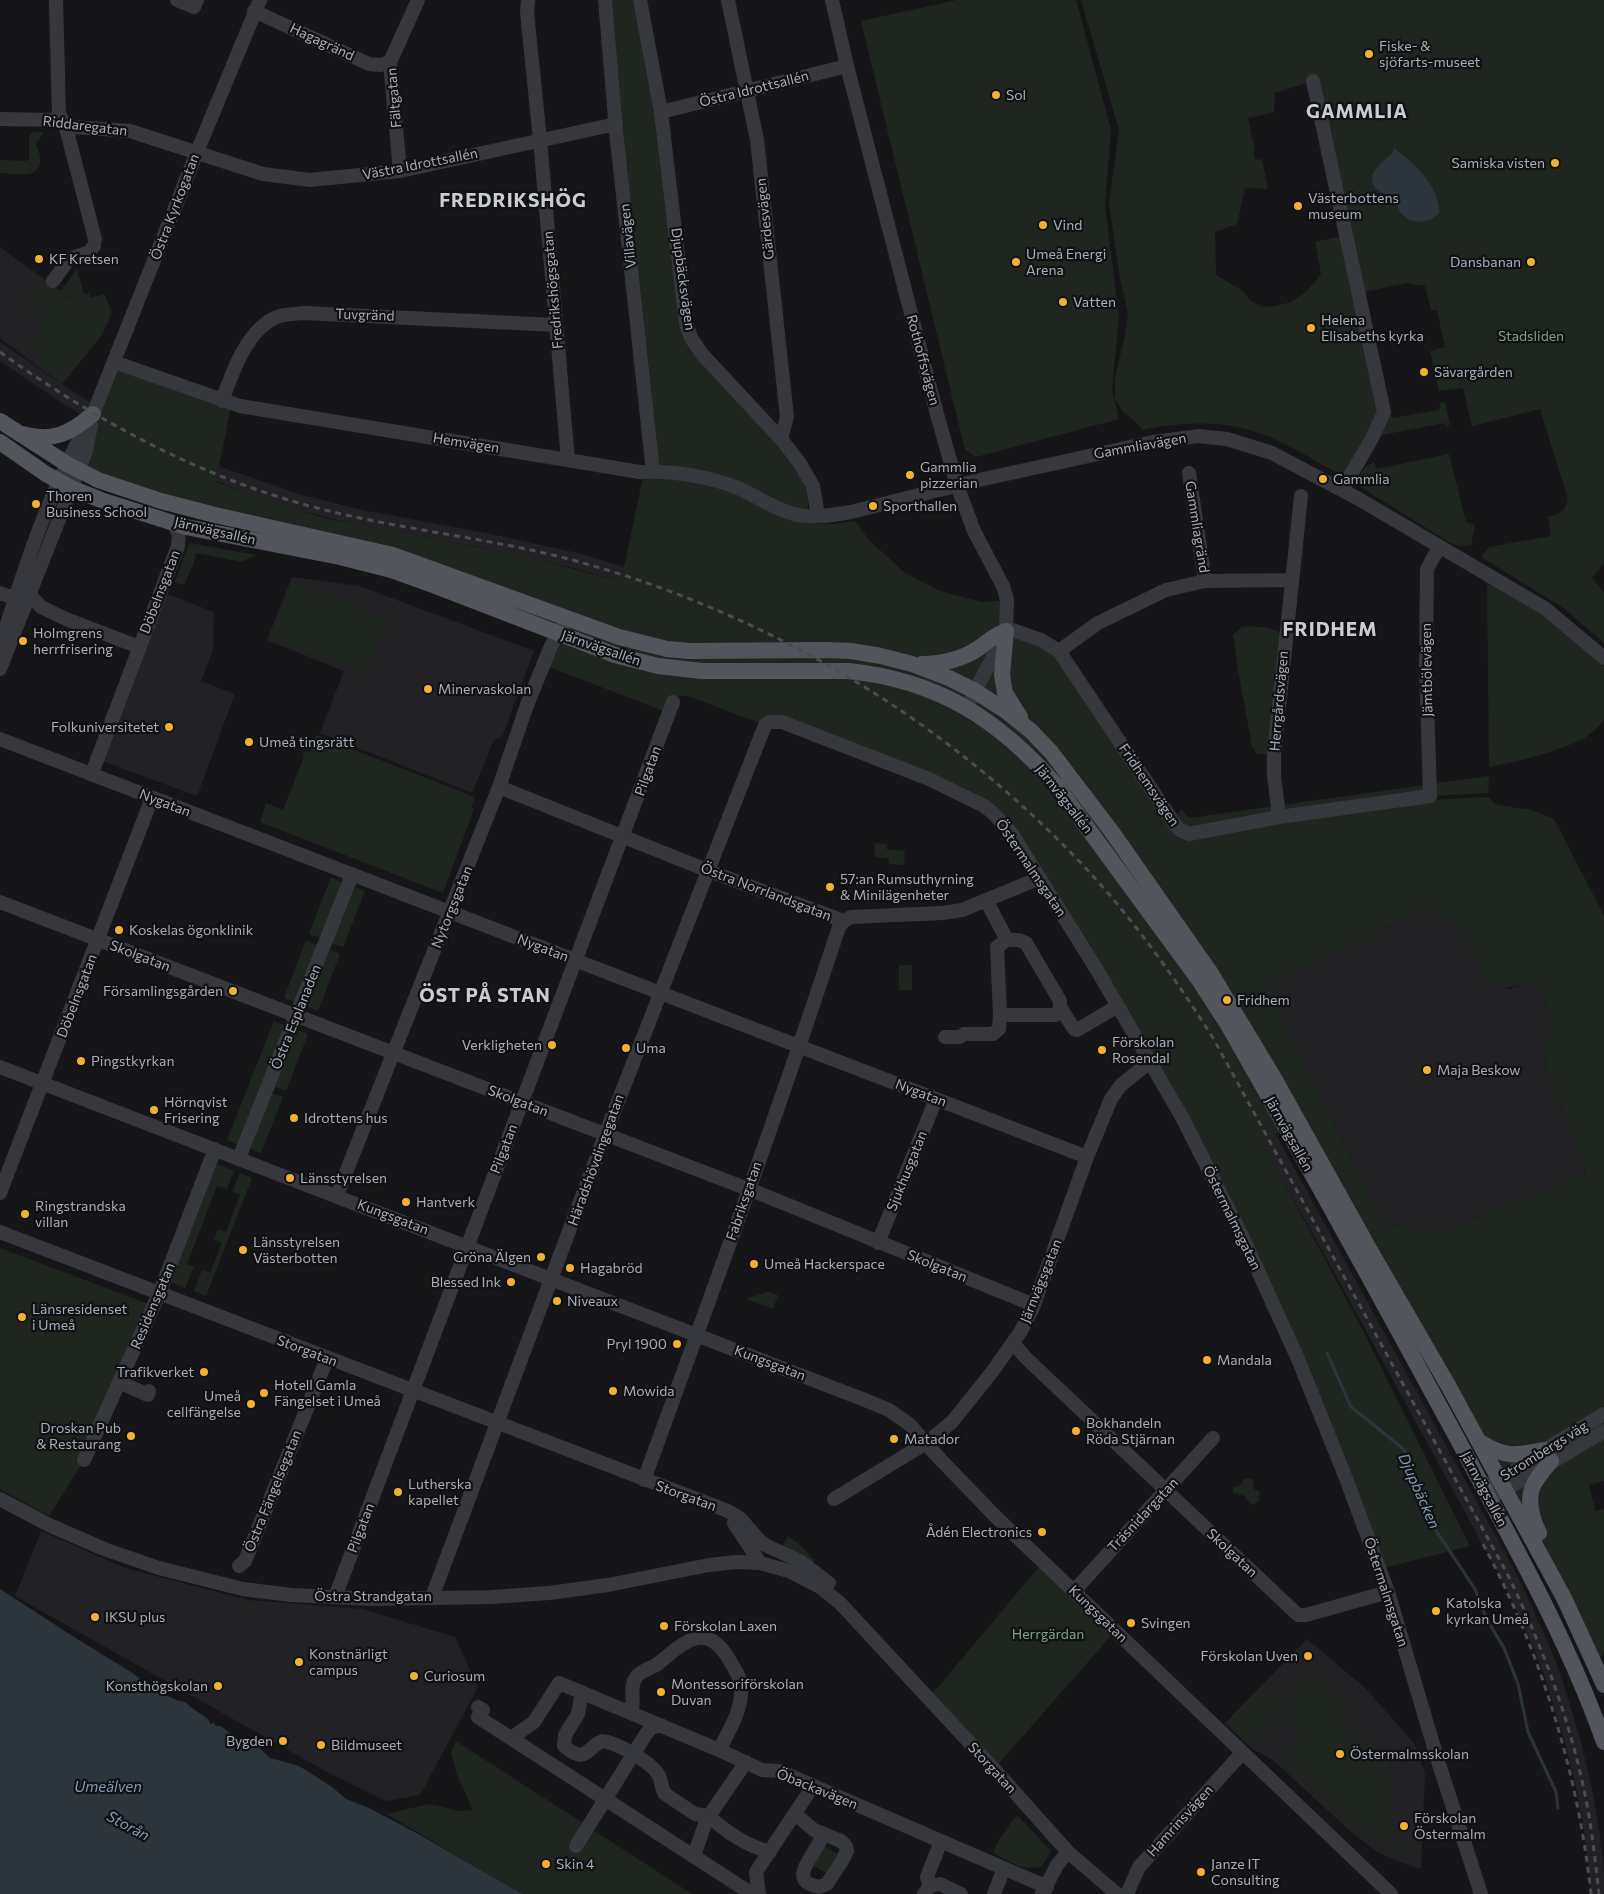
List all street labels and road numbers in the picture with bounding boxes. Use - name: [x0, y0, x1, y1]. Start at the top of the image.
- street label: Hagagränd: [287, 20, 357, 64]
- street label: Fältgatan: [383, 67, 405, 129]
- street label: Östra Idrottsallén: [698, 67, 810, 111]
- street label: Riddaregatan: [42, 112, 128, 140]
- street label: Västra Idrottsallén: [361, 145, 479, 183]
- street label: Östra Kyrkogatan: [147, 152, 203, 262]
- street label: Gärdesvägen: [752, 177, 778, 261]
- street label: Villavägen: [616, 203, 640, 269]
- street label: Djupbäcksvägen: [667, 227, 699, 331]
- street label: Fredrikshögsgatan: [539, 230, 567, 350]
- street label: Tuvgränd: [335, 306, 395, 324]
- street label: Rothoffsvägen: [903, 313, 943, 407]
- street label: Hemvägen: [432, 429, 500, 457]
- street label: Gammliavägen: [1093, 430, 1187, 462]
- street label: Gammliagränd: [1181, 480, 1213, 574]
- street label: Järnvägsallén: [173, 513, 257, 549]
- street label: Döbelnsgatan: [136, 548, 184, 636]
- street label: Jämtbölevägen: [1418, 623, 1436, 717]
- street label: Järnvägsallén: [559, 627, 643, 669]
- street label: Herrgårdsvägen: [1266, 650, 1292, 752]
- street label: Fridhemsvägen: [1115, 740, 1183, 830]
- street label: Pilgatan: [631, 744, 665, 798]
- street label: Järnvägsallén: [1032, 761, 1096, 837]
- street label: Nygatan: [137, 786, 193, 820]
- street label: Östermalmsgatan: [992, 816, 1070, 920]
- street label: Östra Norrlandsgatan: [698, 859, 834, 925]
- street label: Nytorgsgatan: [428, 863, 476, 951]
- street label: Nygatan: [515, 931, 571, 965]
- street label: Skolgatan: [107, 937, 173, 975]
- street label: Döbelnsgatan: [53, 952, 101, 1040]
- street label: Östra Esplanaden: [267, 962, 325, 1072]
- street label: Nygatan: [893, 1076, 949, 1110]
- street label: Skolgatan: [485, 1082, 551, 1120]
- street label: Häradshövdingegatan: [564, 1092, 628, 1228]
- street label: Järnvägsallén: [1262, 1094, 1316, 1174]
- street label: Pilgatan: [487, 1122, 521, 1176]
- street label: Sjukhusgatan: [883, 1128, 931, 1214]
- street label: Fabriksgatan: [723, 1159, 765, 1243]
- street label: Östermalmsgatan: [1199, 1163, 1265, 1273]
- street label: Kungsgatan: [355, 1196, 431, 1238]
- street label: Järnvägsgatan: [1017, 1237, 1065, 1325]
- street label: Skolgatan: [905, 1246, 969, 1286]
- street label: Residensgatan: [127, 1260, 179, 1352]
- street label: Storgatan: [274, 1332, 340, 1370]
- street label: Kungsgatan: [732, 1342, 808, 1384]
- street label: Strombergs väg: [1497, 1418, 1591, 1484]
- street label: Östra Fängelsegatan: [241, 1428, 305, 1554]
- street label: Järnvägsallén: [1457, 1448, 1511, 1530]
- street label: Träsnidargatan: [1104, 1474, 1182, 1556]
- street label: Storgatan: [653, 1477, 719, 1515]
- street label: Pilgatan: [344, 1501, 378, 1555]
- street label: Skolgatan: [1203, 1525, 1261, 1581]
- street label: Östermalmsgatan: [1360, 1535, 1412, 1649]
- street label: Kungsgatan: [1065, 1582, 1131, 1646]
- street label: Östra Strandgatan: [314, 1588, 432, 1604]
- street label: Storgatan: [964, 1739, 1020, 1797]
- street label: Öbackavägen: [774, 1765, 860, 1813]
- street label: Hamrinsvägen: [1143, 1782, 1217, 1860]

